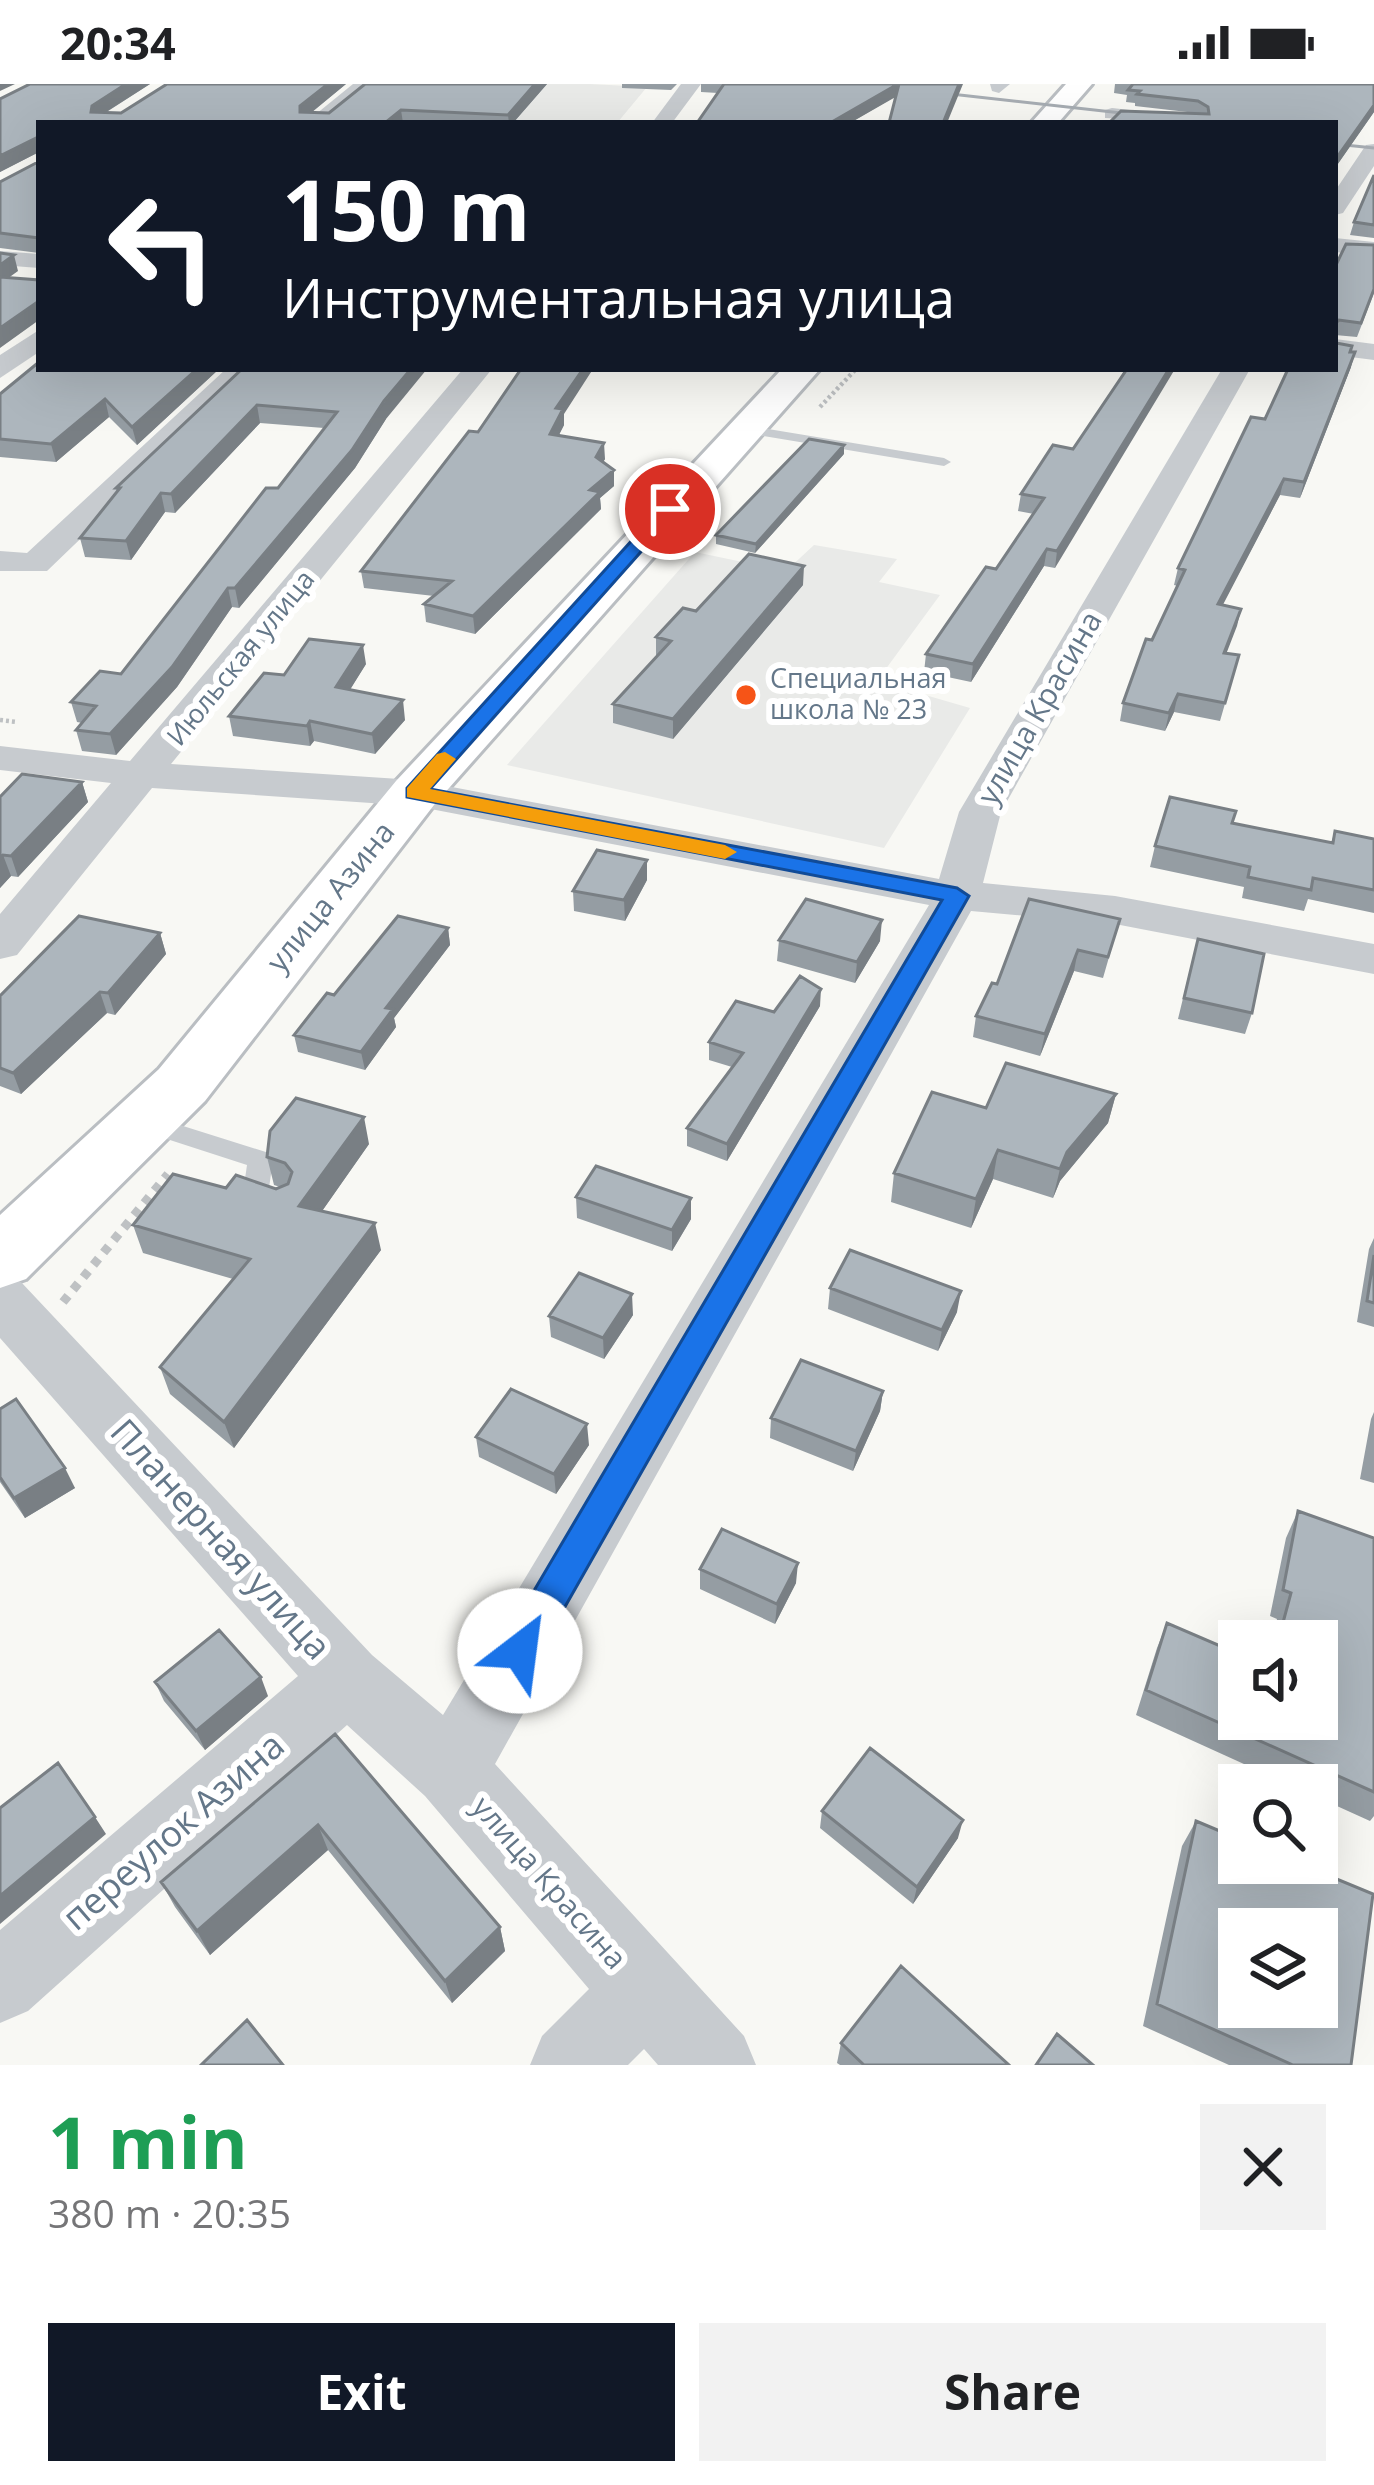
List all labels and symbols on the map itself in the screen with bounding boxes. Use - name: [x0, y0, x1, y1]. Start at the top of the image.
- pin: [619, 458, 721, 560]
- street label: Июльская улица: [157, 561, 322, 753]
- street label: улица Красина: [967, 603, 1111, 811]
- place label: Специальная школа № 23: [770, 659, 946, 727]
- marker: Специальная школа № 23: [733, 682, 759, 708]
- street label: улица Азина: [256, 812, 403, 980]
- street label: Планерная улица: [100, 1408, 343, 1669]
- position arrow: [457, 1588, 583, 1714]
- street label: переулок Азина: [51, 1721, 294, 1941]
- street label: улица Красина: [463, 1787, 637, 1977]

